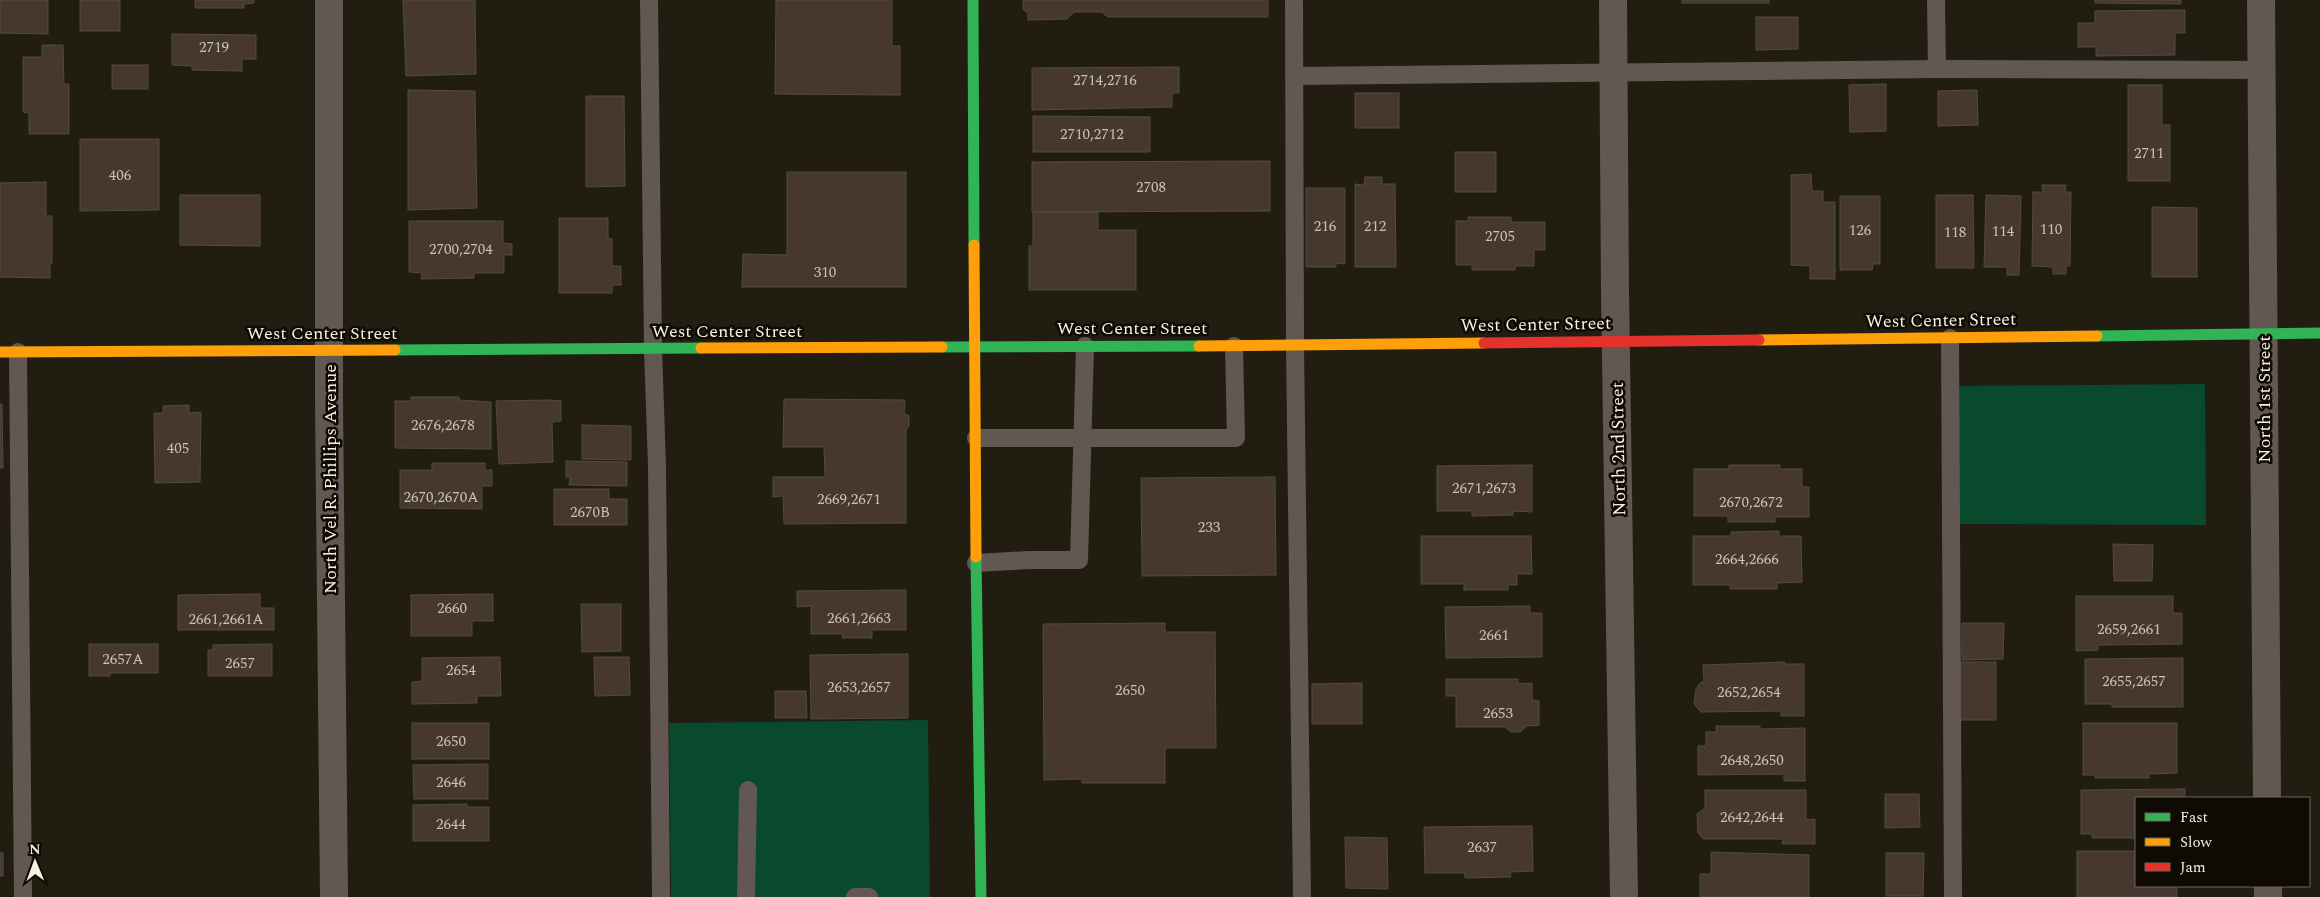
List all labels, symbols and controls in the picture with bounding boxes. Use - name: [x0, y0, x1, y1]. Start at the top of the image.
- house number: 2719: [199, 36, 229, 59]
- house number: 2714,2716: [1073, 69, 1137, 92]
- house number: 2710,2712: [1060, 123, 1124, 146]
- house number: 2711: [2134, 142, 2164, 165]
- house number: 406: [109, 164, 132, 187]
- house number: 2708: [1136, 176, 1166, 199]
- house number: 216: [1314, 215, 1337, 238]
- house number: 212: [1364, 215, 1386, 238]
- house number: 110: [2040, 218, 2062, 241]
- house number: 126: [1849, 219, 1872, 242]
- house number: 114: [1992, 220, 2015, 243]
- house number: 118: [1944, 221, 1966, 244]
- house number: 2705: [1485, 225, 1515, 248]
- house number: 2700,2704: [429, 238, 493, 261]
- house number: 310: [814, 261, 836, 284]
- street label: West Center Street: [1865, 306, 2017, 335]
- street label: West Center Street: [1460, 310, 1612, 339]
- street label: West Center Street: [1057, 315, 1207, 342]
- street label: West Center Street: [652, 318, 802, 345]
- street label: West Center Street: [247, 320, 397, 347]
- street label: North 1st Street: [2251, 335, 2278, 463]
- street label: North Vel R. Phillips Avenue: [317, 364, 344, 594]
- street label: North 2nd Street: [1604, 382, 1633, 516]
- house number: 2676,2678: [411, 414, 475, 437]
- house number: 405: [167, 437, 189, 460]
- house number: 2671,2673: [1452, 477, 1516, 500]
- house number: 2670,2670A: [403, 486, 479, 509]
- house number: 2669,2671: [817, 488, 881, 511]
- house number: 2670,2672: [1719, 491, 1783, 514]
- house number: 2670B: [570, 501, 610, 524]
- house number: 233: [1198, 516, 1221, 539]
- house number: 2664,2666: [1715, 548, 1779, 571]
- house number: 2660: [437, 597, 467, 620]
- house number: 2661,2663: [827, 607, 891, 630]
- house number: 2661,2661A: [188, 608, 264, 631]
- house number: 2659,2661: [2097, 618, 2161, 641]
- house number: 2661: [1479, 624, 1509, 647]
- house number: 2657A: [102, 648, 144, 671]
- house number: 2657: [225, 652, 255, 675]
- house number: 2654: [446, 659, 476, 682]
- house number: 2655,2657: [2102, 670, 2166, 693]
- house number: 2653,2657: [827, 676, 891, 699]
- house number: 2650: [1115, 679, 1145, 702]
- house number: 2652,2654: [1717, 681, 1781, 704]
- house number: 2653: [1483, 702, 1513, 725]
- house number: 2650: [436, 730, 466, 753]
- house number: 2648,2650: [1720, 749, 1784, 772]
- house number: 2646: [436, 771, 466, 794]
- legend: [2135, 797, 2310, 887]
- house number: 2642,2644: [1720, 806, 1784, 829]
- text: Fast: [2180, 806, 2208, 829]
- house number: 2644: [436, 813, 466, 836]
- text: Slow: [2180, 831, 2212, 854]
- house number: 2637: [1467, 836, 1497, 859]
- north arrow: [10, 837, 60, 887]
- text: N: [29, 839, 41, 860]
- text: Jam: [2180, 856, 2206, 879]

